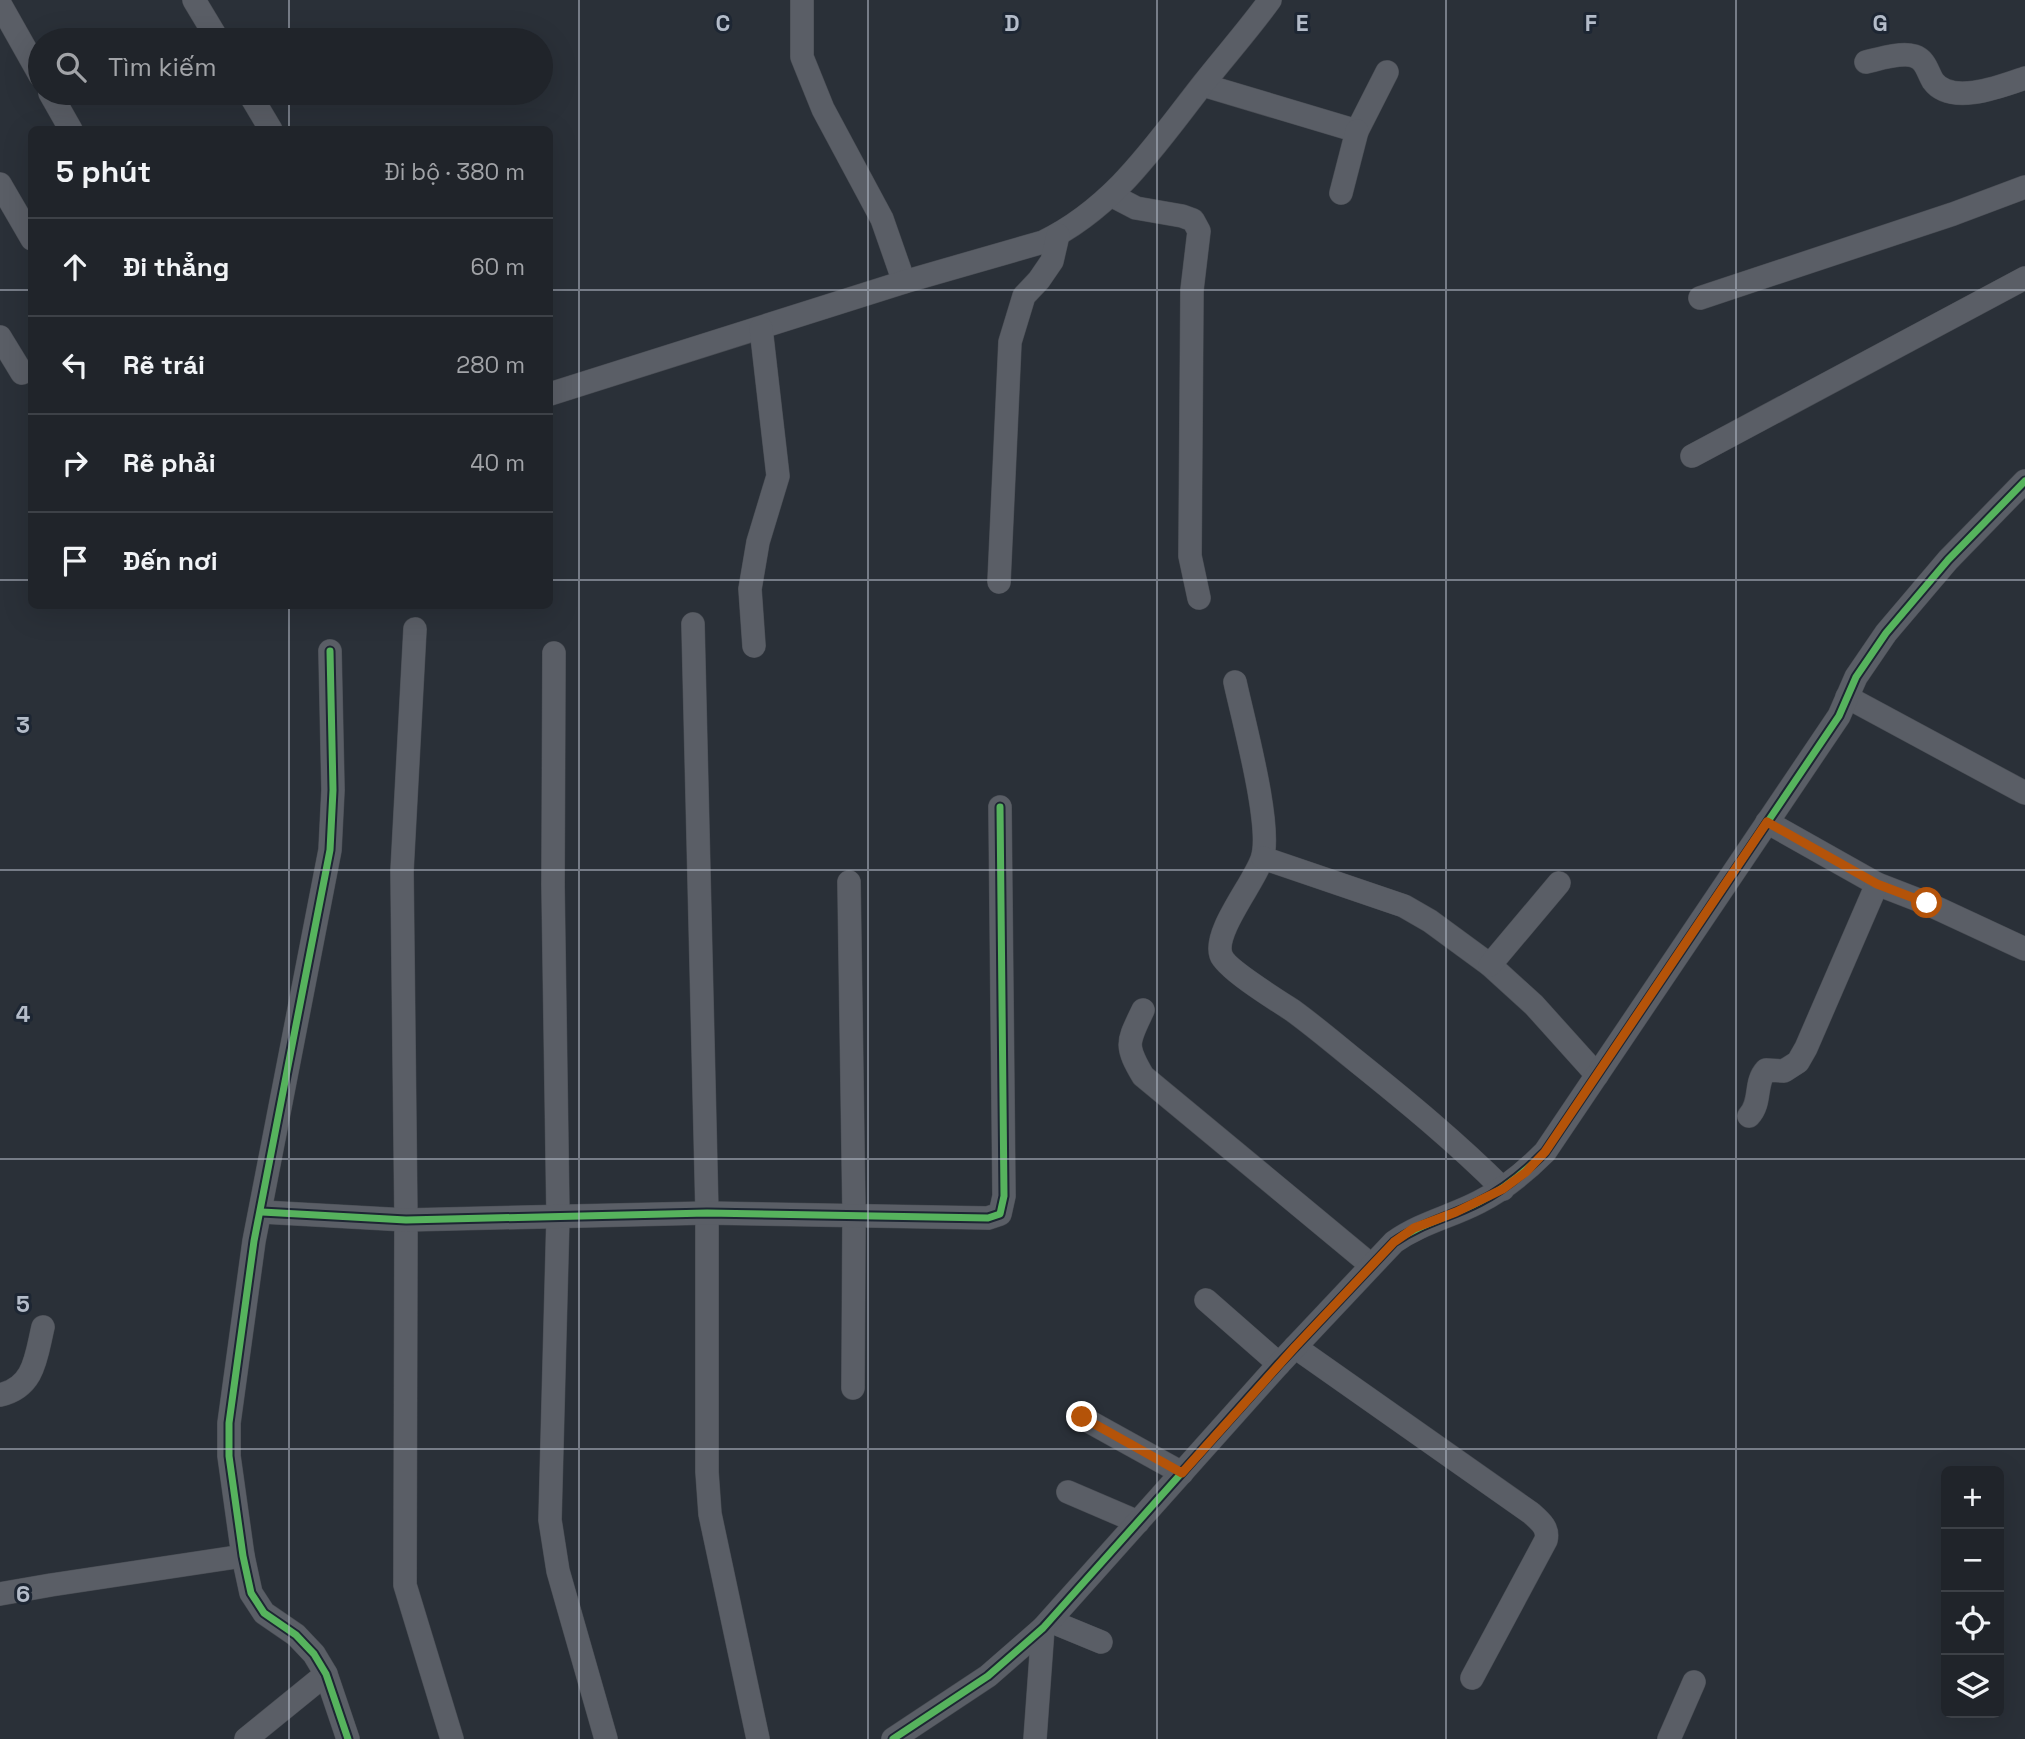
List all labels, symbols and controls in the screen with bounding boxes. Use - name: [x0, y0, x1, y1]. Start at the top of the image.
- text: C: [716, 8, 730, 38]
- text: D: [1004, 8, 1020, 38]
- text: E: [1296, 8, 1308, 38]
- text: F: [1585, 8, 1597, 38]
- text: G: [1872, 8, 1888, 38]
- search box: [28, 28, 553, 105]
- icon: search: [52, 48, 90, 86]
- text: Tìm kiếm: [108, 50, 217, 84]
- text: 5 phút: [56, 152, 151, 191]
- text: Đi bộ · 380 m: [384, 157, 525, 187]
- icon: ahead: [56, 248, 94, 286]
- text: Đi thẳng: [123, 250, 229, 284]
- text: 60 m: [470, 252, 525, 282]
- icon: left: [56, 346, 94, 384]
- text: Rẽ trái: [123, 348, 205, 382]
- text: 280 m: [456, 350, 525, 380]
- icon: right: [56, 444, 94, 482]
- text: Rẽ phải: [123, 446, 216, 480]
- text: 40 m: [470, 448, 525, 478]
- icon: arrive: [56, 542, 94, 580]
- text: Đến nơi: [123, 544, 218, 578]
- text: 3: [16, 710, 30, 740]
- route start: [1911, 887, 1942, 918]
- text: 4: [16, 999, 31, 1029]
- text: 5: [16, 1289, 30, 1319]
- route end: [1066, 1401, 1097, 1432]
- map controls: [1941, 1466, 2004, 1718]
- button: +: [1941, 1466, 2004, 1529]
- button: −: [1941, 1529, 2004, 1592]
- text: 6: [16, 1579, 30, 1609]
- button: locate: [1941, 1592, 2004, 1655]
- button: layers: [1941, 1655, 2004, 1718]

